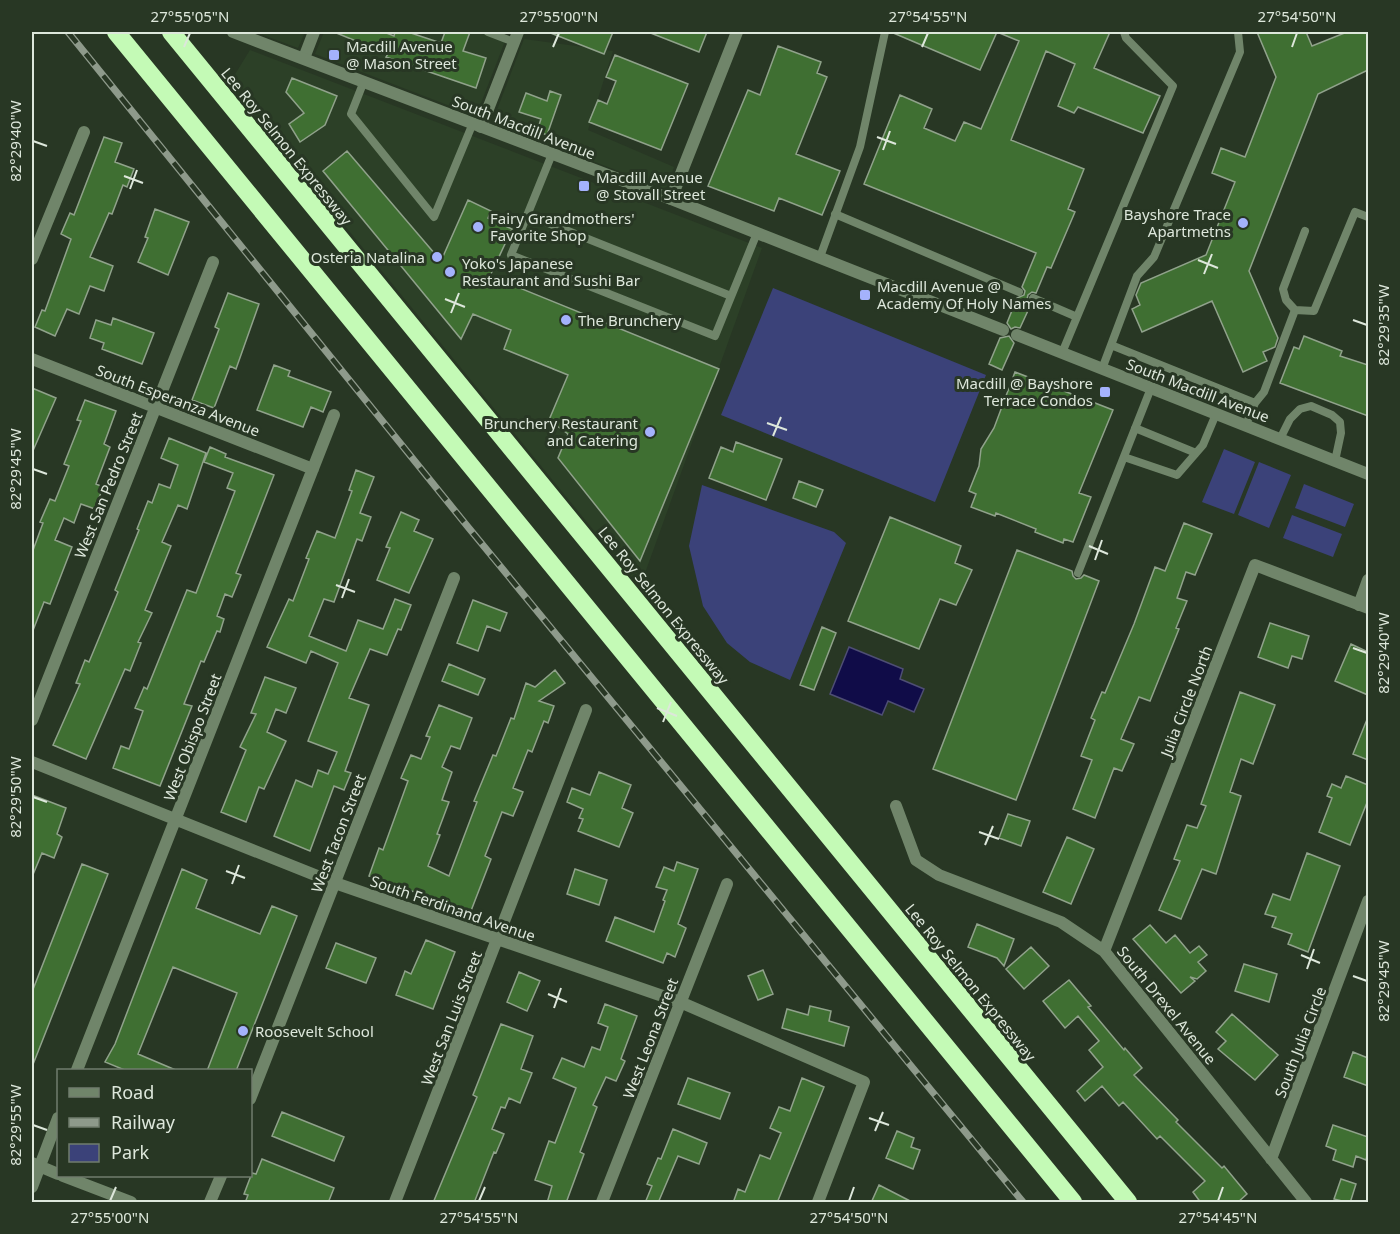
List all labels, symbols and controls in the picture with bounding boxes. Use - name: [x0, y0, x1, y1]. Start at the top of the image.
- text: 27°55'05"N: [151, 6, 229, 26]
- text: 27°55'00"N: [520, 6, 598, 26]
- text: 27°54'55"N: [889, 6, 967, 26]
- text: 27°54'50"N: [1258, 6, 1336, 26]
- place label: Macdill Avenue @ Mason Street: [346, 36, 457, 73]
- marker: Macdill Avenue @ Mason Street: [327, 48, 341, 62]
- street label: Lee Roy Selmon Expressway: [217, 63, 357, 229]
- street label: South Macdill Avenue: [450, 90, 598, 164]
- text: 82°29'40"W: [5, 100, 25, 182]
- place label: Macdill Avenue @ Stovall Street: [596, 167, 706, 204]
- marker: Macdill Avenue @ Stovall Street: [577, 179, 591, 193]
- place label: Bayshore Trace Apartmetns: [1124, 204, 1231, 241]
- place label: Fairy Grandmothers' Favorite Shop: [490, 208, 635, 245]
- marker: Bayshore Trace Apartmetns: [1236, 216, 1250, 230]
- marker: Fairy Grandmothers' Favorite Shop: [471, 220, 485, 234]
- place label: Osteria Natalina: [311, 247, 425, 267]
- marker: Osteria Natalina: [430, 250, 444, 264]
- place label: Yoko's Japanese Restaurant and Sushi Bar: [462, 253, 640, 290]
- marker: Yoko's Japanese Restaurant and Sushi Bar: [443, 265, 457, 279]
- place label: Macdill Avenue @ Academy Of Holy Names: [877, 276, 1051, 313]
- text: 82°29'35"W: [1373, 284, 1393, 366]
- marker: Macdill Avenue @ Academy Of Holy Names: [858, 288, 872, 302]
- place label: The Brunchery: [578, 310, 682, 330]
- marker: The Brunchery: [559, 313, 573, 327]
- street label: South Macdill Avenue: [1124, 353, 1272, 427]
- street label: South Esperanza Avenue: [93, 359, 263, 441]
- place label: Macdill @ Bayshore Terrace Condos: [956, 373, 1093, 410]
- marker: Macdill @ Bayshore Terrace Condos: [1098, 385, 1112, 399]
- street label: West San Pedro Street: [70, 408, 147, 561]
- place label: Brunchery Restaurant and Catering: [484, 413, 639, 450]
- marker: Brunchery Restaurant and Catering: [643, 425, 657, 439]
- text: 82°29'45"W: [5, 428, 25, 510]
- street label: Lee Roy Selmon Expressway: [594, 522, 734, 688]
- text: 82°29'40"W: [1373, 612, 1393, 694]
- street label: Julia Circle North: [1155, 643, 1216, 761]
- street label: West Obispo Street: [159, 670, 226, 803]
- text: 82°29'50"W: [5, 756, 25, 838]
- street label: West Tacon Street: [306, 770, 370, 895]
- street label: South Ferdinand Avenue: [368, 870, 538, 946]
- street label: Lee Roy Selmon Expressway: [901, 899, 1041, 1065]
- text: 82°29'45"W: [1373, 940, 1393, 1022]
- street label: South Drexel Avenue: [1113, 942, 1221, 1068]
- street label: West San Luis Street: [416, 947, 486, 1088]
- street label: West Leona Street: [618, 974, 682, 1101]
- street label: South Julia Circle: [1270, 984, 1330, 1100]
- place label: Roosevelt School: [255, 1021, 374, 1041]
- marker: Roosevelt School: [236, 1024, 250, 1038]
- legend: [57, 1069, 252, 1177]
- text: Road: [111, 1080, 154, 1104]
- text: 82°29'55"W: [5, 1084, 25, 1166]
- text: Railway: [111, 1110, 176, 1134]
- text: Park: [111, 1140, 149, 1164]
- text: 27°55'00"N: [71, 1207, 149, 1227]
- text: 27°54'55"N: [440, 1207, 518, 1227]
- text: 27°54'50"N: [810, 1207, 888, 1227]
- text: 27°54'45"N: [1179, 1207, 1257, 1227]

